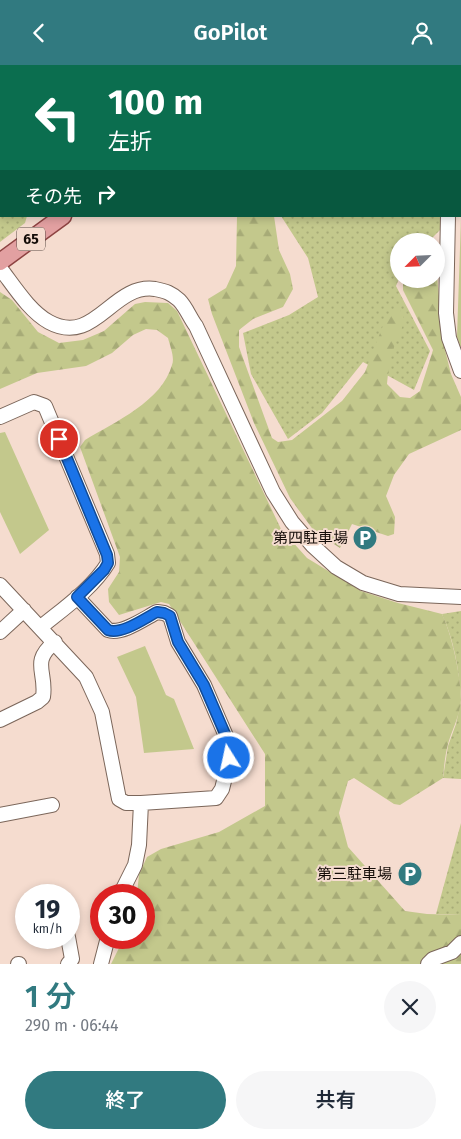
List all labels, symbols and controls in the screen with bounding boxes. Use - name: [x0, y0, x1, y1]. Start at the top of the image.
- icon: back: [25, 19, 53, 47]
- text: GoPilot: [194, 19, 267, 46]
- icon: person: [408, 19, 436, 47]
- text: 100 m: [108, 81, 203, 123]
- icon: left: [25, 85, 90, 150]
- text: 左折: [108, 128, 152, 155]
- icon: right: [92, 180, 120, 208]
- text: その先: [25, 185, 82, 208]
- road number: 65: [17, 227, 45, 250]
- north arrow: [390, 233, 445, 287]
- map controls: [390, 233, 445, 288]
- pin: [38, 418, 80, 460]
- icon: arrive: [45, 425, 73, 453]
- parking icon: 第四駐車場: [352, 525, 378, 551]
- place label: 第四駐車場: [273, 529, 348, 547]
- position arrow: [202, 731, 254, 783]
- parking icon: 第三駐車場: [397, 861, 423, 887]
- place label: 第三駐車場: [317, 865, 392, 883]
- speed limit sign: 30: [90, 884, 155, 949]
- text: 19: [35, 895, 60, 925]
- text: km/h: [33, 922, 62, 936]
- text: 1 分: [25, 979, 76, 1015]
- button: close: [384, 981, 436, 1033]
- text: 290 m · 06:44: [25, 1016, 119, 1035]
- button: 終了: [25, 1071, 226, 1129]
- button: 共有: [236, 1071, 436, 1129]

